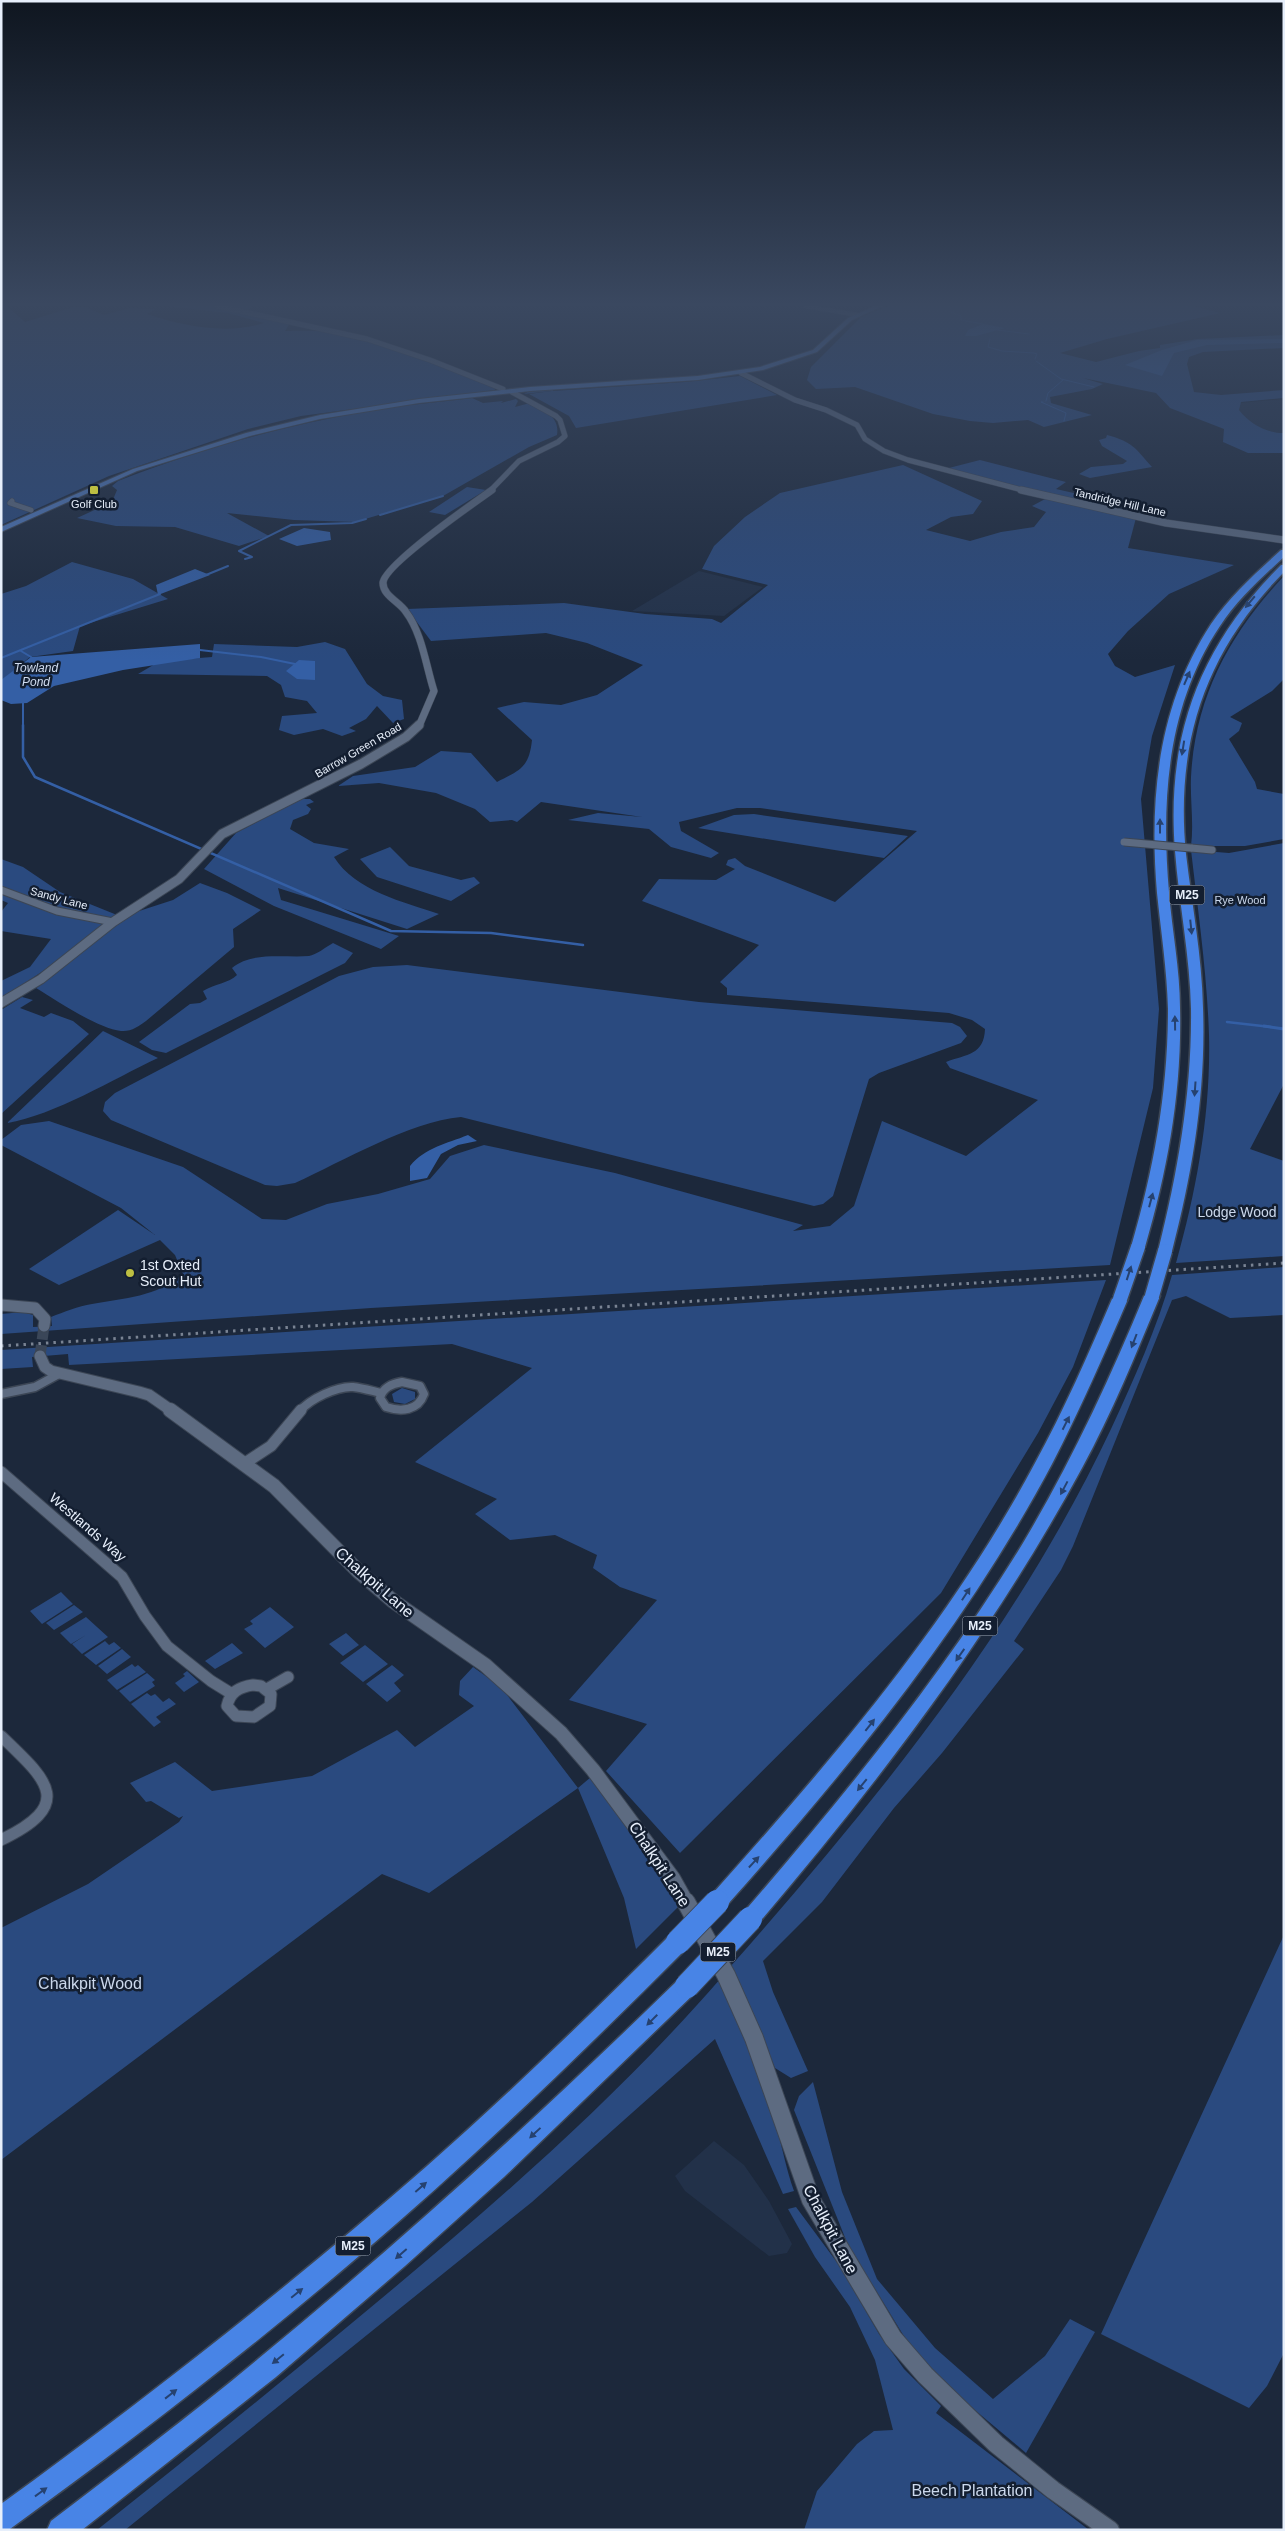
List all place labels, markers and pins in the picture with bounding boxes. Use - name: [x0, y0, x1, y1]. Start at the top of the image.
- marker: Golf Club: [88, 484, 100, 496]
- place label: Golf Club: [71, 498, 117, 510]
- place label: 1st Oxted Scout Hut: [140, 1257, 202, 1289]
- marker: 1st Oxted Scout Hut: [124, 1267, 136, 1279]

